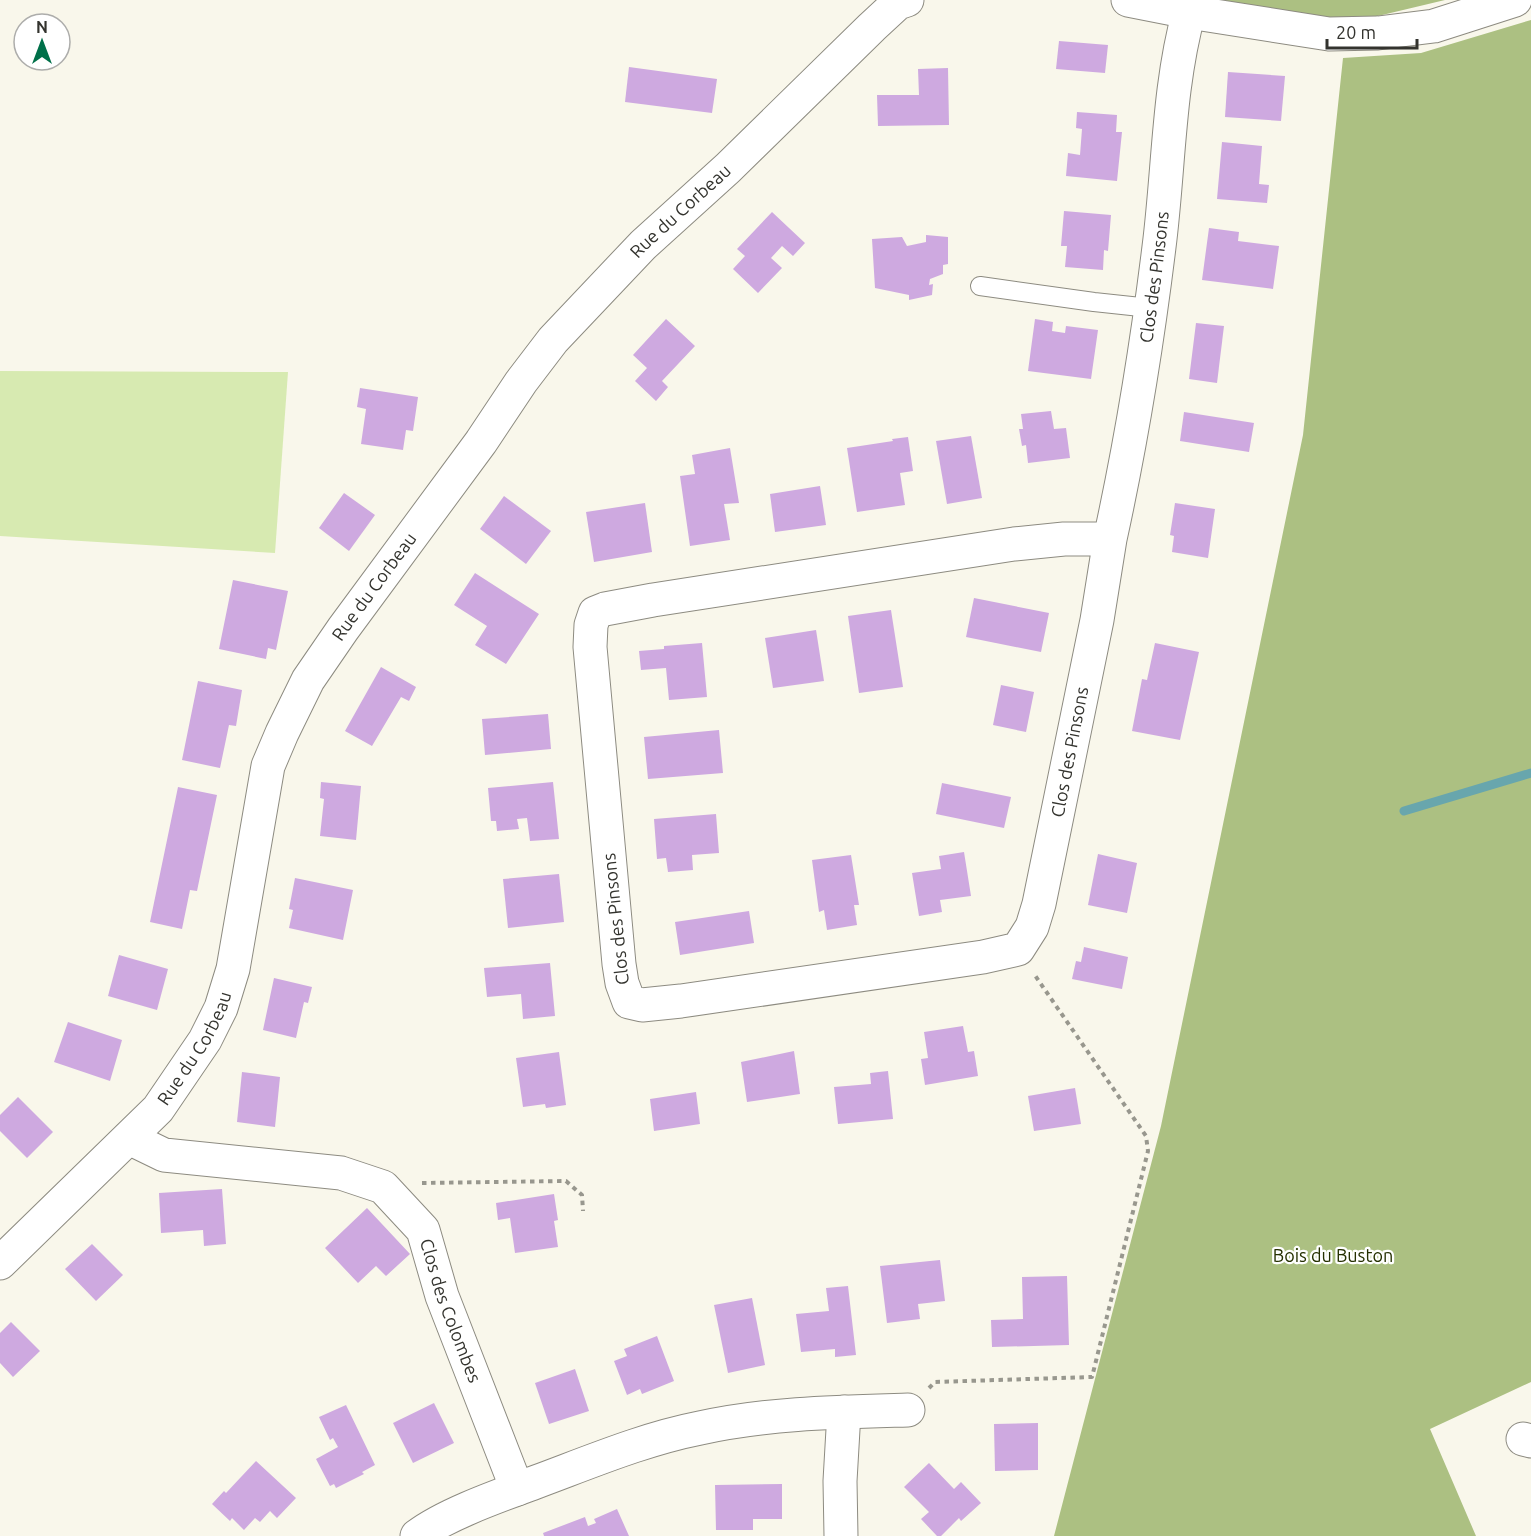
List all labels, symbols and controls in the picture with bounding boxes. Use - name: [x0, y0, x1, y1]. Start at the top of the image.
- north arrow: [12, 12, 72, 72]
- scale bar: [1327, 12, 1417, 50]
- text: N: [36, 18, 48, 36]
- text: 20 m: [1336, 22, 1376, 42]
- street label: Rue du Corbeau: [625, 160, 734, 261]
- street label: Clos des Pinsons: [1135, 210, 1172, 344]
- street label: Rue du Corbeau: [327, 528, 420, 644]
- street label: Clos des Pinsons: [1047, 685, 1092, 819]
- street label: Clos des Pinsons: [598, 852, 632, 986]
- street label: Rue du Corbeau: [153, 989, 234, 1108]
- street label: Clos des Colombes: [417, 1236, 486, 1385]
- park label: Bois du Buston: [1273, 1245, 1393, 1265]

